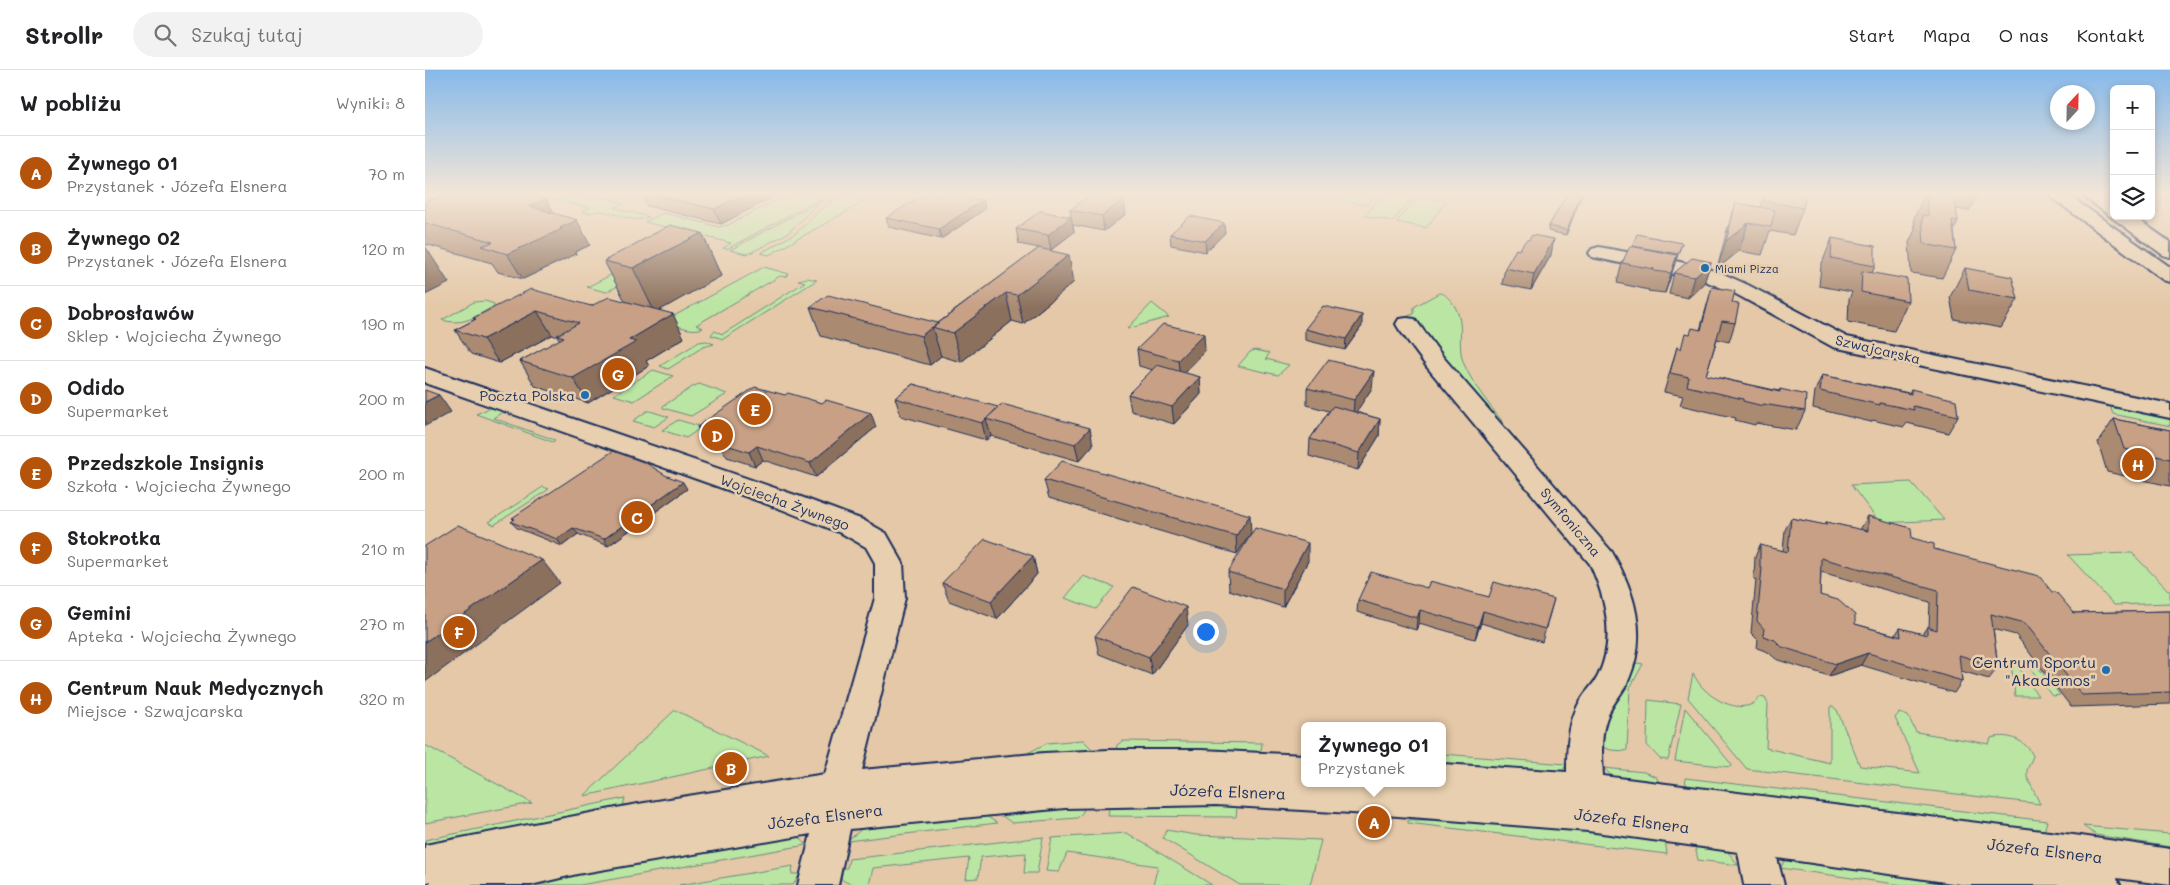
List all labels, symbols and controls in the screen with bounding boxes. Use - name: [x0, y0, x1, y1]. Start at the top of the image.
- search box: [133, 12, 483, 57]
- text: Strollr: [25, 19, 103, 50]
- icon: search: [151, 21, 179, 49]
- text: Szukaj tutaj: [191, 22, 303, 47]
- text: Start: [1849, 23, 1895, 47]
- text: Mapa: [1923, 23, 1971, 47]
- text: O nas: [1999, 23, 2049, 47]
- text: Kontakt: [2077, 23, 2145, 47]
- north arrow: [2050, 85, 2095, 130]
- map controls: [2110, 85, 2155, 220]
- button: +: [2110, 85, 2155, 130]
- text: W pobliżu: [20, 89, 121, 116]
- text: Wyniki: 8: [336, 92, 405, 113]
- button: −: [2110, 130, 2155, 175]
- text: Żywnego 01: [67, 150, 178, 175]
- text: A: [30, 163, 42, 184]
- text: 70 m: [368, 163, 405, 184]
- text: Przystanek · Józefa Elsnera: [67, 175, 287, 196]
- button: layers: [2110, 175, 2155, 220]
- text: Żywnego 02: [67, 225, 180, 250]
- text: B: [31, 238, 41, 259]
- text: 120 m: [361, 238, 405, 259]
- text: Przystanek · Józefa Elsnera: [67, 250, 287, 271]
- place label: Miami Pizza: [1715, 261, 1779, 276]
- marker: Miami Pizza: [1699, 262, 1711, 274]
- text: Dobrosławów: [67, 300, 195, 325]
- text: C: [30, 313, 42, 334]
- text: 190 m: [361, 313, 405, 334]
- text: Sklep · Wojciecha Żywnego: [67, 325, 281, 346]
- street label: Szwajcarska: [1834, 330, 1922, 368]
- pin: G: [602, 355, 634, 393]
- text: Odido: [67, 375, 124, 400]
- place label: Poczta Polska: [479, 386, 575, 405]
- text: D: [30, 388, 42, 409]
- text: 200 m: [358, 388, 405, 409]
- marker: Poczta Polska: [579, 389, 591, 401]
- pin: E: [739, 390, 771, 428]
- text: Supermarket: [67, 400, 169, 421]
- pin: D: [701, 416, 733, 454]
- pin: H: [2122, 445, 2154, 483]
- text: Przedszkole Insignis: [67, 450, 264, 475]
- text: E: [31, 463, 41, 484]
- text: 200 m: [358, 463, 405, 484]
- street label: Wojciecha Żywnego: [718, 470, 852, 534]
- text: Szkoła · Wojciecha Żywnego: [67, 475, 291, 496]
- street label: Symfoniczna: [1537, 483, 1605, 561]
- pin: C: [621, 498, 653, 536]
- text: Stokrotka: [67, 525, 161, 550]
- text: F: [31, 538, 41, 559]
- text: 210 m: [361, 538, 405, 559]
- text: Supermarket: [67, 550, 169, 571]
- text: Gemini: [67, 600, 132, 625]
- text: G: [30, 613, 42, 634]
- text: 270 m: [359, 613, 405, 634]
- pin: F: [443, 613, 475, 651]
- your location: [1193, 619, 1219, 645]
- text: Apteka · Wojciecha Żywnego: [67, 625, 296, 646]
- place label: Centrum Sportu "Akademos": [1972, 651, 2096, 690]
- marker: Centrum Sportu "Akademos": [2100, 664, 2112, 676]
- text: Centrum Nauk Medycznych: [67, 675, 323, 700]
- text: H: [30, 688, 42, 709]
- text: 320 m: [359, 688, 405, 709]
- text: Miejsce · Szwajcarska: [67, 700, 244, 721]
- popup: [1301, 722, 1446, 787]
- text: Żywnego 01: [1318, 732, 1429, 757]
- pin: B: [715, 749, 747, 787]
- text: Przystanek: [1318, 757, 1405, 778]
- street label: Józefa Elsnera: [1170, 778, 1286, 804]
- street label: Józefa Elsnera: [766, 798, 884, 833]
- pin: A: [1358, 803, 1390, 841]
- street label: Józefa Elsnera: [1573, 803, 1691, 838]
- street label: Józefa Elsnera: [1986, 833, 2104, 868]

